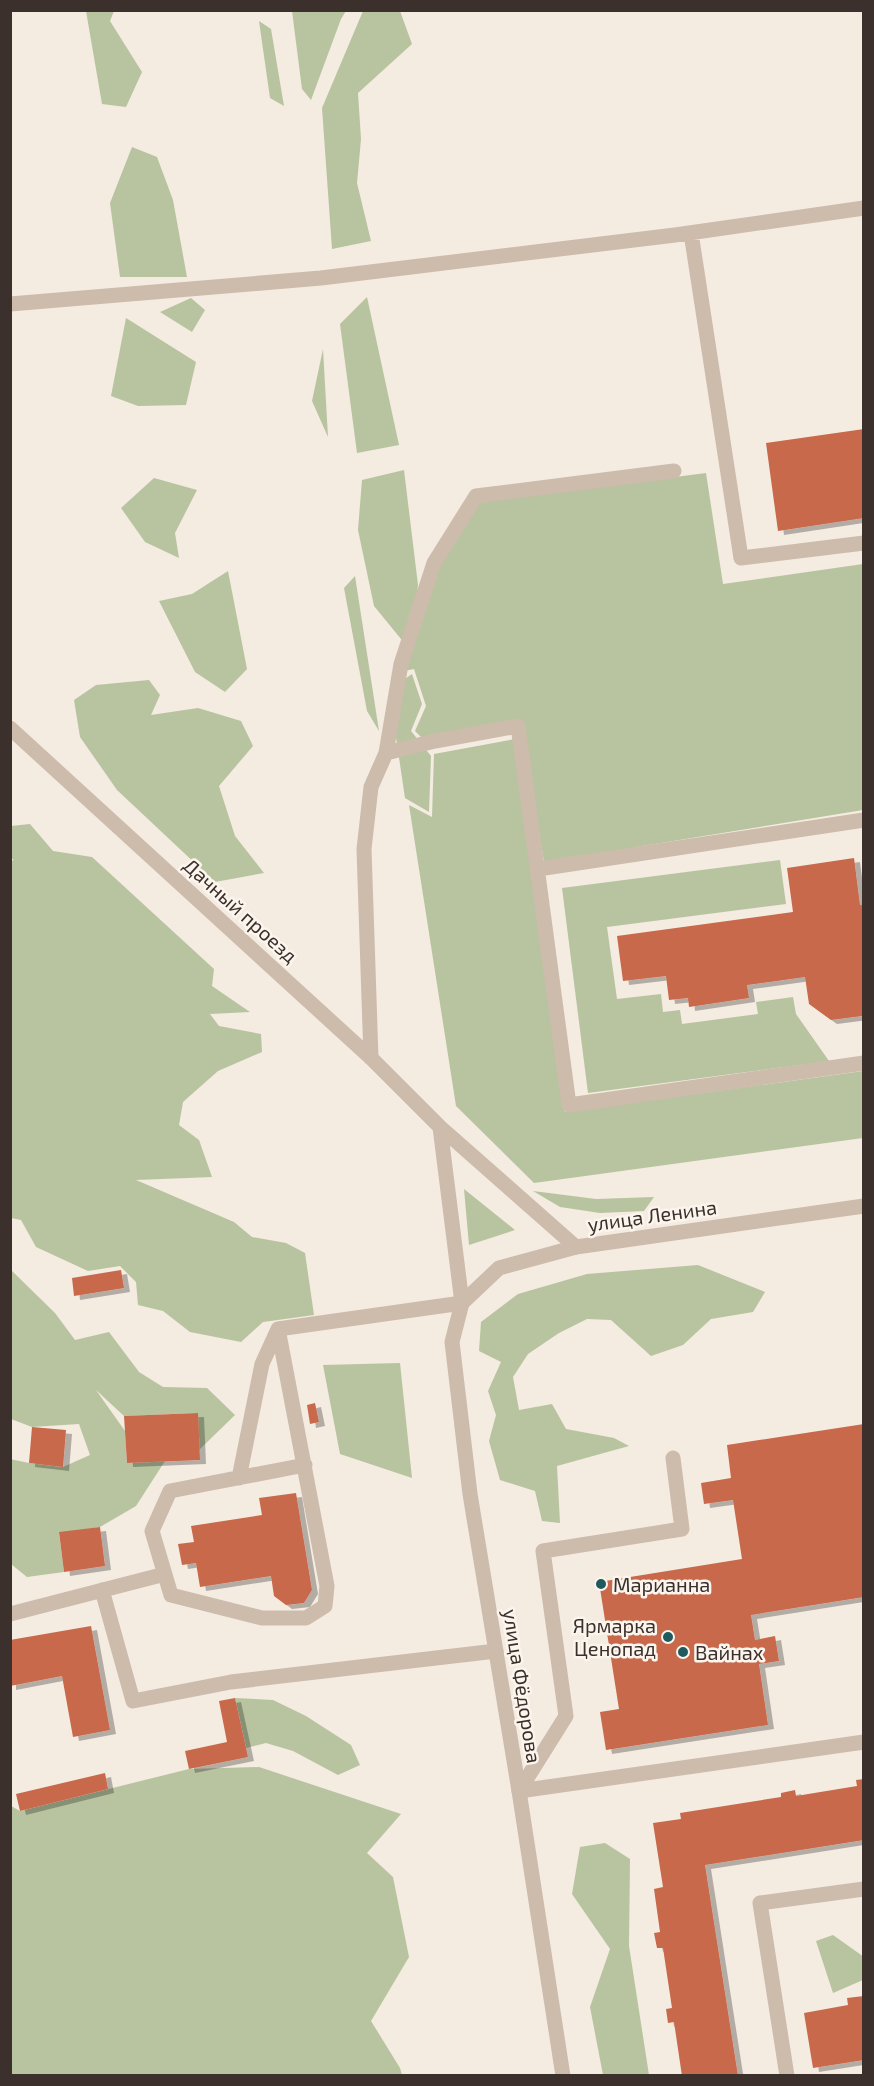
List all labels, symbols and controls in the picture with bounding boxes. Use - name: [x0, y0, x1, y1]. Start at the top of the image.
- street label: Дачный проезд: [179, 853, 303, 967]
- street label: улица Ленина: [586, 1194, 718, 1237]
- place label: Марианна: [613, 1572, 710, 1596]
- marker: Марианна: [594, 1577, 608, 1591]
- street label: улица Фёдорова: [498, 1607, 547, 1765]
- place label: Ярмарка Ценопад: [573, 1613, 656, 1660]
- marker: Ярмарка Ценопад: [661, 1630, 675, 1644]
- place label: Вайнах: [695, 1640, 764, 1664]
- marker: Вайнах: [676, 1645, 690, 1659]

